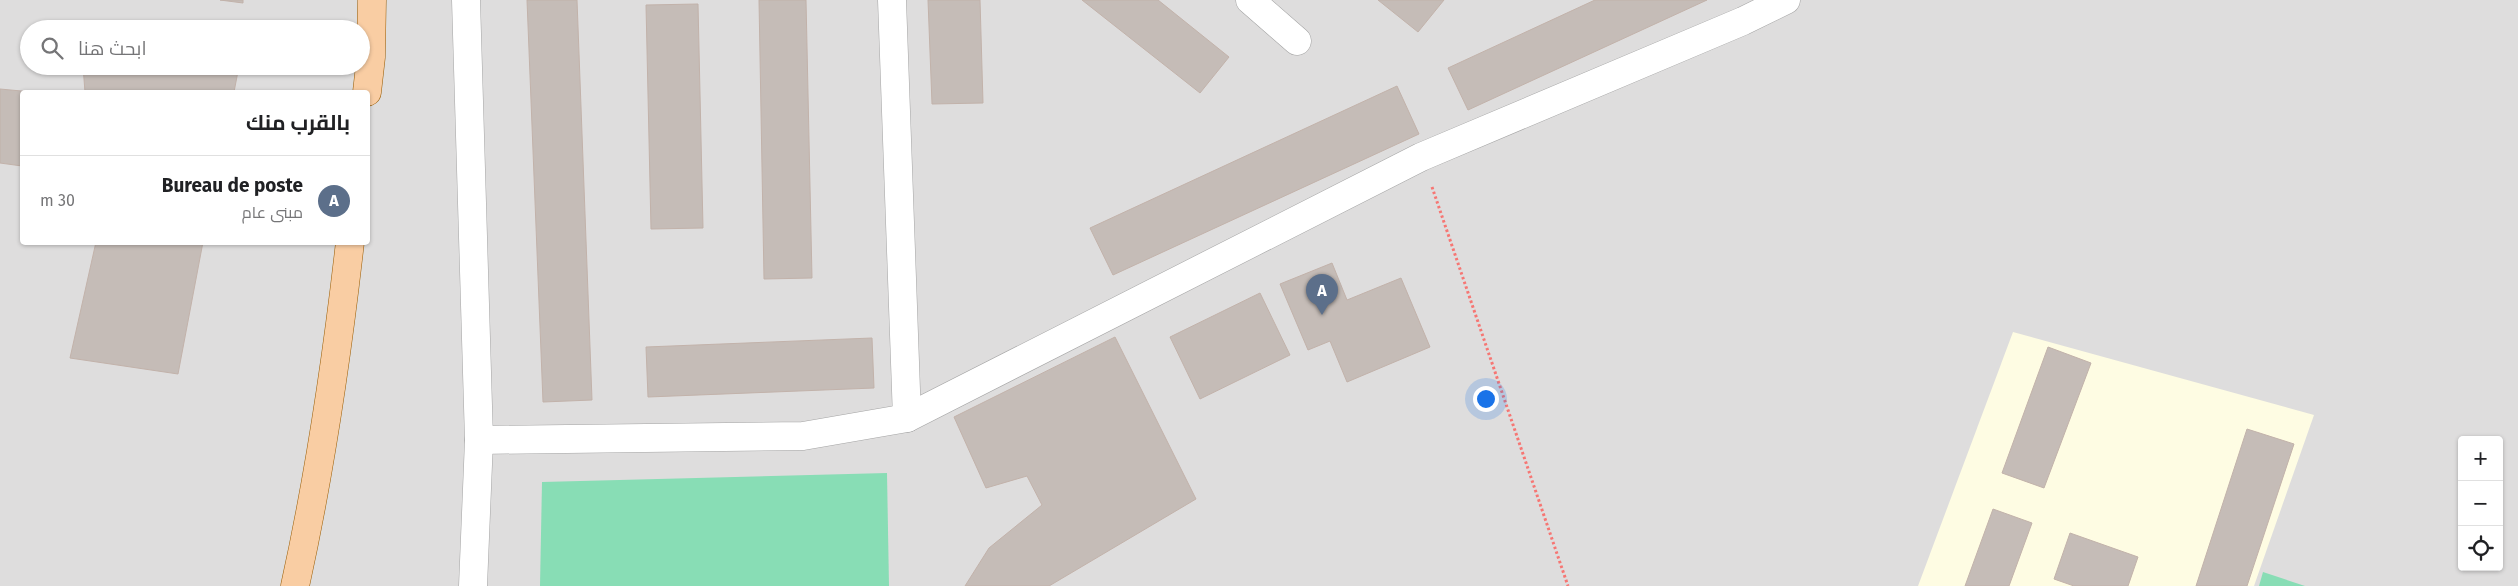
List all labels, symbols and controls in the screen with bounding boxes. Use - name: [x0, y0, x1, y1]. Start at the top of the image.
- search box: [20, 20, 370, 75]
- icon: search: [38, 34, 66, 62]
- text: ابحث هنا: [78, 37, 147, 60]
- text: بالقرب منك: [246, 110, 350, 136]
- text: Bureau de poste: [162, 174, 303, 197]
- text: 30 m: [40, 191, 75, 210]
- text: A: [329, 191, 339, 210]
- text: مبنى عام: [242, 203, 303, 222]
- pin: A: [1306, 274, 1338, 315]
- your location: [1473, 386, 1499, 412]
- map controls: [2458, 436, 2503, 571]
- button: +: [2458, 436, 2503, 481]
- button: −: [2458, 481, 2503, 526]
- button: locate: [2458, 526, 2503, 571]

